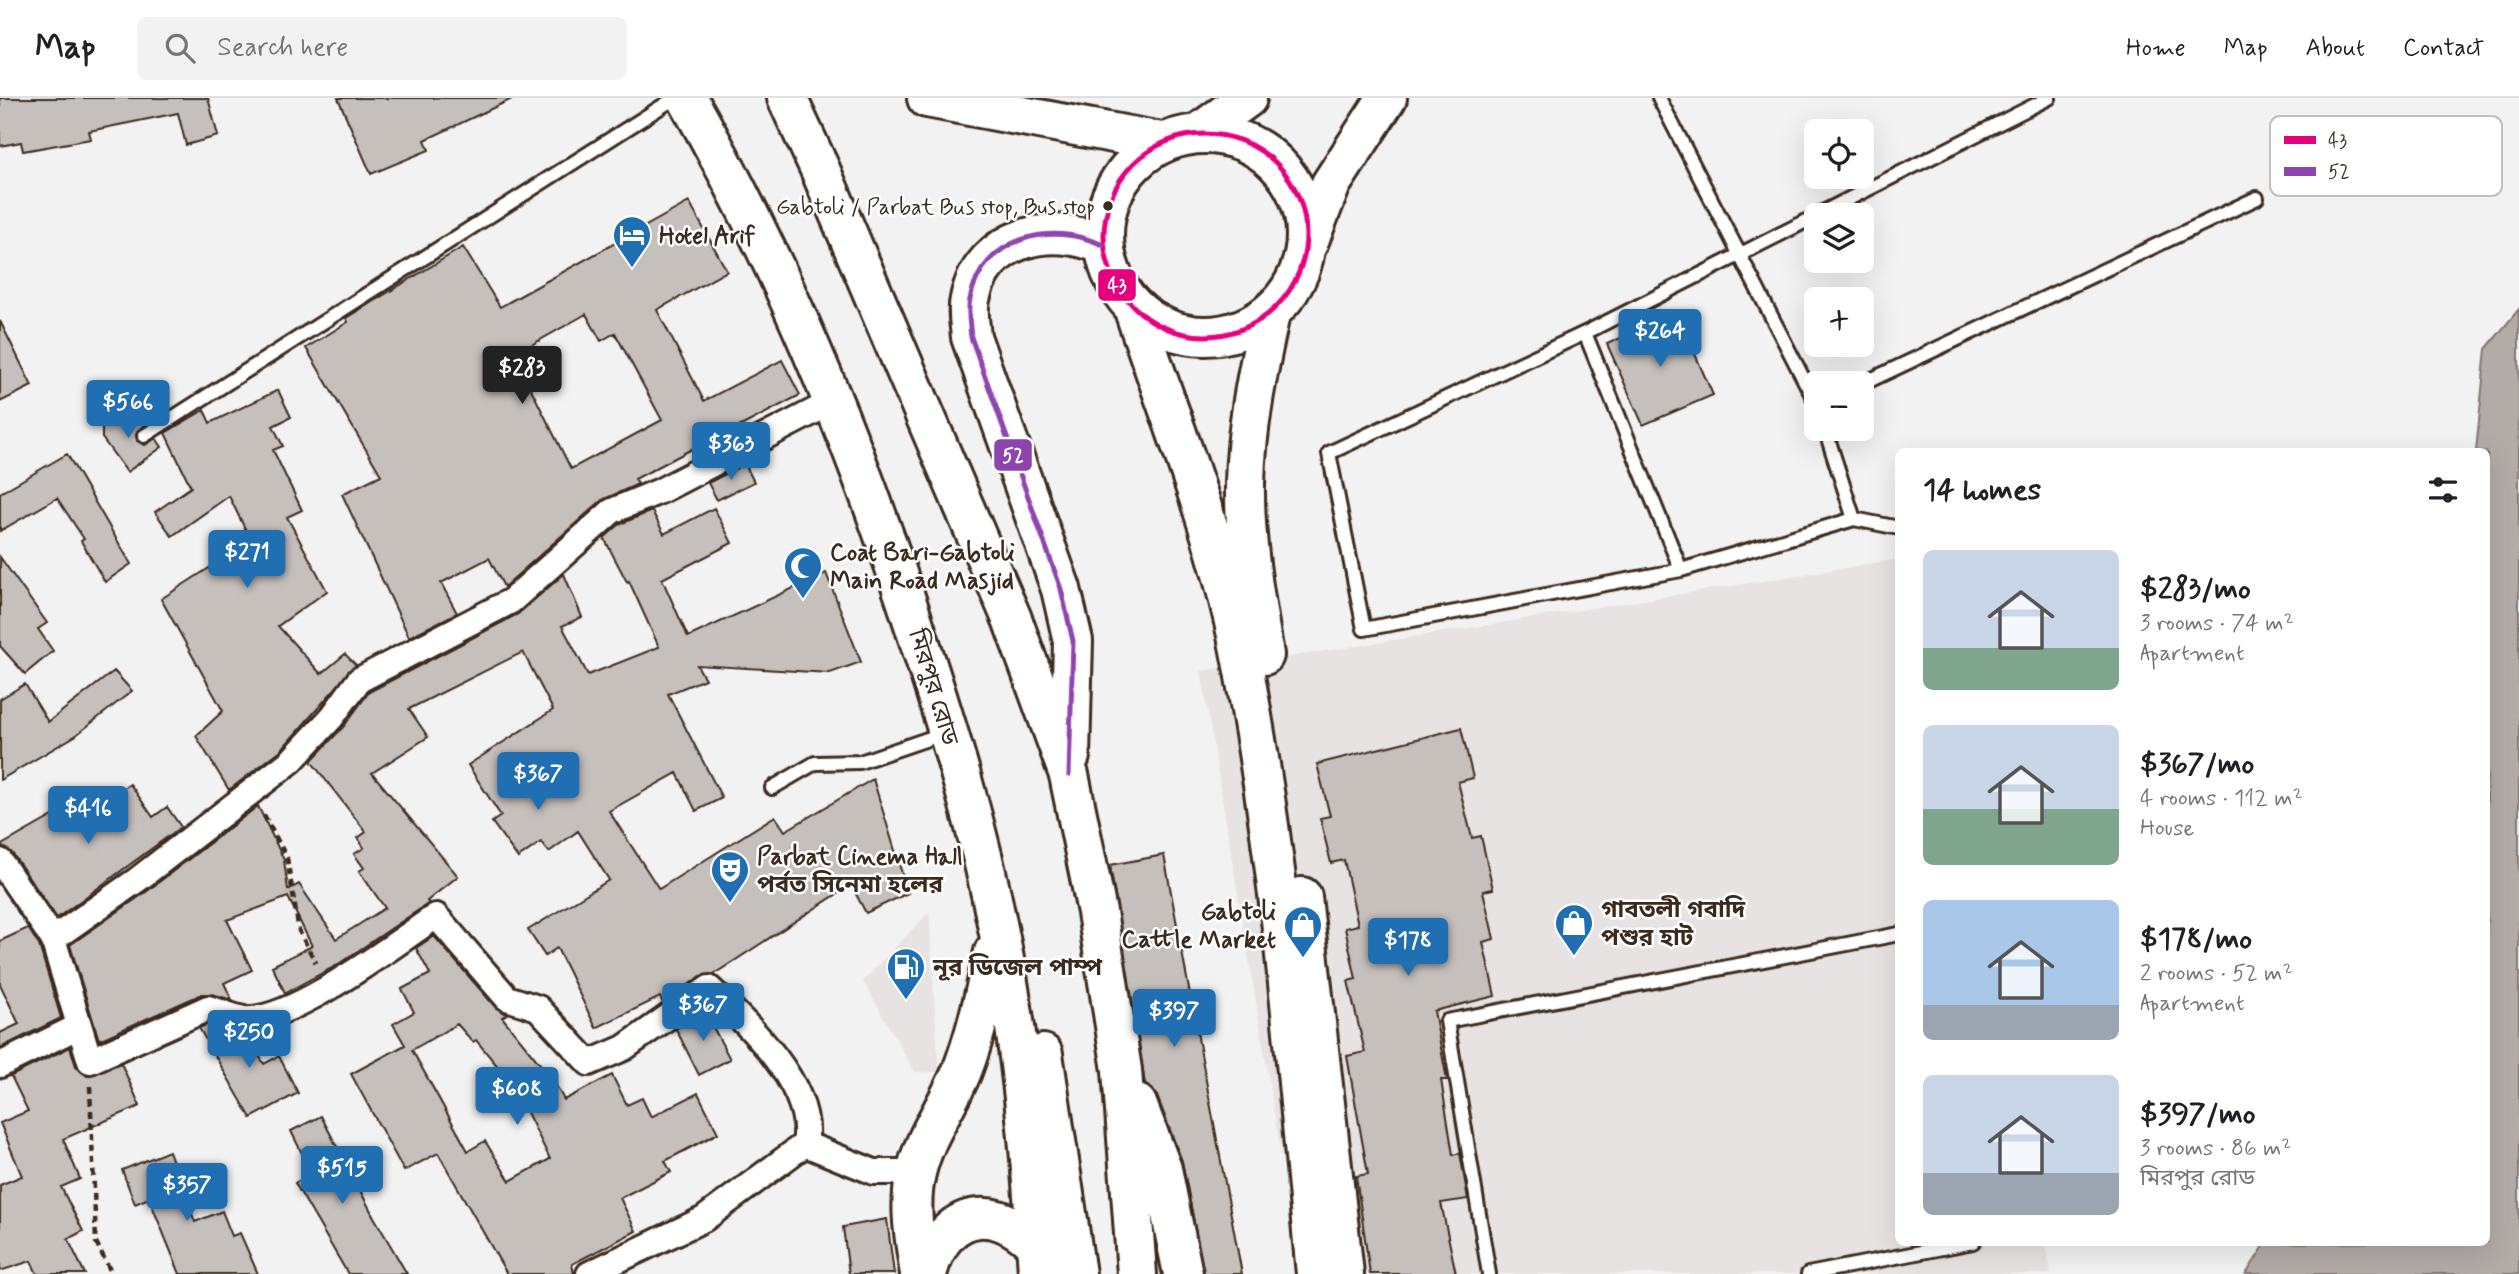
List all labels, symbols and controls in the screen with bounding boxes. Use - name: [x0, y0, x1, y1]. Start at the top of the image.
- search box: [137, 17, 627, 80]
- text: Map: [35, 26, 95, 70]
- icon: search: [161, 29, 199, 67]
- text: Search here: [217, 31, 348, 65]
- text: Home: [2126, 33, 2186, 64]
- text: Map: [2224, 33, 2268, 64]
- text: About: [2306, 33, 2365, 64]
- text: Contact: [2403, 33, 2484, 64]
- legend: [2270, 116, 2502, 196]
- map controls: [1804, 119, 1874, 441]
- button: locate: [1804, 119, 1874, 189]
- text: 43: [2328, 129, 2347, 154]
- text: 52: [2328, 160, 2349, 185]
- place label: Gabtoli / Parbat Bus stop, Bus stop: [776, 194, 1095, 222]
- marker: Gabtoli / Parbat Bus stop, Bus stop: [1101, 199, 1115, 213]
- button: layers: [1804, 203, 1874, 273]
- hotel icon: Hotel Arif: [611, 214, 653, 269]
- place label: Hotel Arif: [659, 221, 756, 252]
- line badge: 43: [1097, 268, 1137, 302]
- text: 43: [1107, 274, 1127, 299]
- button: +: [1804, 287, 1874, 357]
- pin: $264: [1619, 310, 1701, 369]
- text: $264: [1634, 317, 1686, 347]
- pin: $283: [481, 346, 563, 406]
- text: $283: [499, 354, 545, 384]
- button: −: [1804, 371, 1874, 441]
- pin: $566: [87, 380, 169, 440]
- text: $566: [103, 388, 153, 418]
- pin: $363: [690, 422, 772, 482]
- text: $363: [708, 430, 754, 460]
- line badge: 52: [993, 438, 1033, 472]
- text: 52: [1002, 444, 1024, 469]
- text: 14 homes: [1923, 471, 2041, 510]
- icon: filters: [2424, 471, 2462, 509]
- pin: $271: [206, 531, 288, 590]
- text: $271: [224, 538, 270, 568]
- place label: Coat Bari-Gabtoli Main Road Masjid: [830, 538, 1015, 597]
- mosque icon: Coat Bari-Gabtoli Main Road Masjid: [782, 545, 824, 600]
- text: $283/mo: [2140, 570, 2251, 609]
- icon: home: [1979, 578, 2063, 662]
- text: 3 rooms · 74 m²: [2140, 609, 2294, 639]
- street label: মিরপুর রোড: [900, 625, 965, 750]
- text: Apartment: [2140, 639, 2245, 669]
- text: $367/mo: [2140, 745, 2254, 784]
- pin: $367: [497, 752, 579, 812]
- icon: home: [1979, 753, 2063, 837]
- text: $367: [513, 760, 563, 790]
- text: 4 rooms · 112 m²: [2140, 784, 2303, 814]
- pin: $416: [47, 786, 129, 846]
- text: $416: [64, 794, 112, 824]
- text: House: [2140, 814, 2194, 844]
- place label: Parbat Cinema Hall পর্বত সিনেমা হলের: [757, 842, 963, 901]
- theatre icon: Parbat Cinema Hall পর্বত সিনেমা হলের: [709, 849, 751, 904]
- place label: গাবতলী গবাদি পশুর হাট: [1601, 895, 1746, 954]
- place label: Gabtoli Cattle Market: [1121, 897, 1276, 956]
- shop icon: গাবতলী গবাদি পশুর হাট: [1553, 902, 1595, 957]
- shop icon: Gabtoli Cattle Market: [1282, 904, 1324, 959]
- pin: $178: [1367, 918, 1449, 978]
- text: $178/mo: [2140, 920, 2252, 959]
- text: $178: [1384, 926, 1432, 956]
- icon: home: [1979, 928, 2063, 1012]
- fuel station icon: নূর ডিজেল পাম্প: [885, 946, 927, 1001]
- place label: নূর ডিজেল পাম্প: [932, 953, 1102, 984]
- text: 2 rooms · 52 m²: [2140, 959, 2293, 989]
- pin: $367: [662, 984, 744, 1043]
- text: Apartment: [2140, 989, 2245, 1019]
- pin: $397: [1133, 990, 1215, 1049]
- text: $367: [678, 991, 728, 1021]
- text: $397: [1149, 997, 1199, 1027]
- pin: $250: [208, 1010, 290, 1070]
- text: $250: [224, 1018, 274, 1048]
- pin: $608: [476, 1068, 558, 1127]
- text: $608: [492, 1075, 542, 1105]
- text: $397/mo: [2140, 1095, 2256, 1134]
- icon: home: [1979, 1103, 2063, 1187]
- text: 3 rooms · 86 m²: [2140, 1134, 2291, 1164]
- pin: $515: [301, 1146, 383, 1206]
- text: $515: [317, 1154, 367, 1184]
- pin: $357: [146, 1164, 228, 1223]
- text: মিরপুর রোড: [2140, 1164, 2255, 1194]
- text: $357: [162, 1171, 212, 1201]

